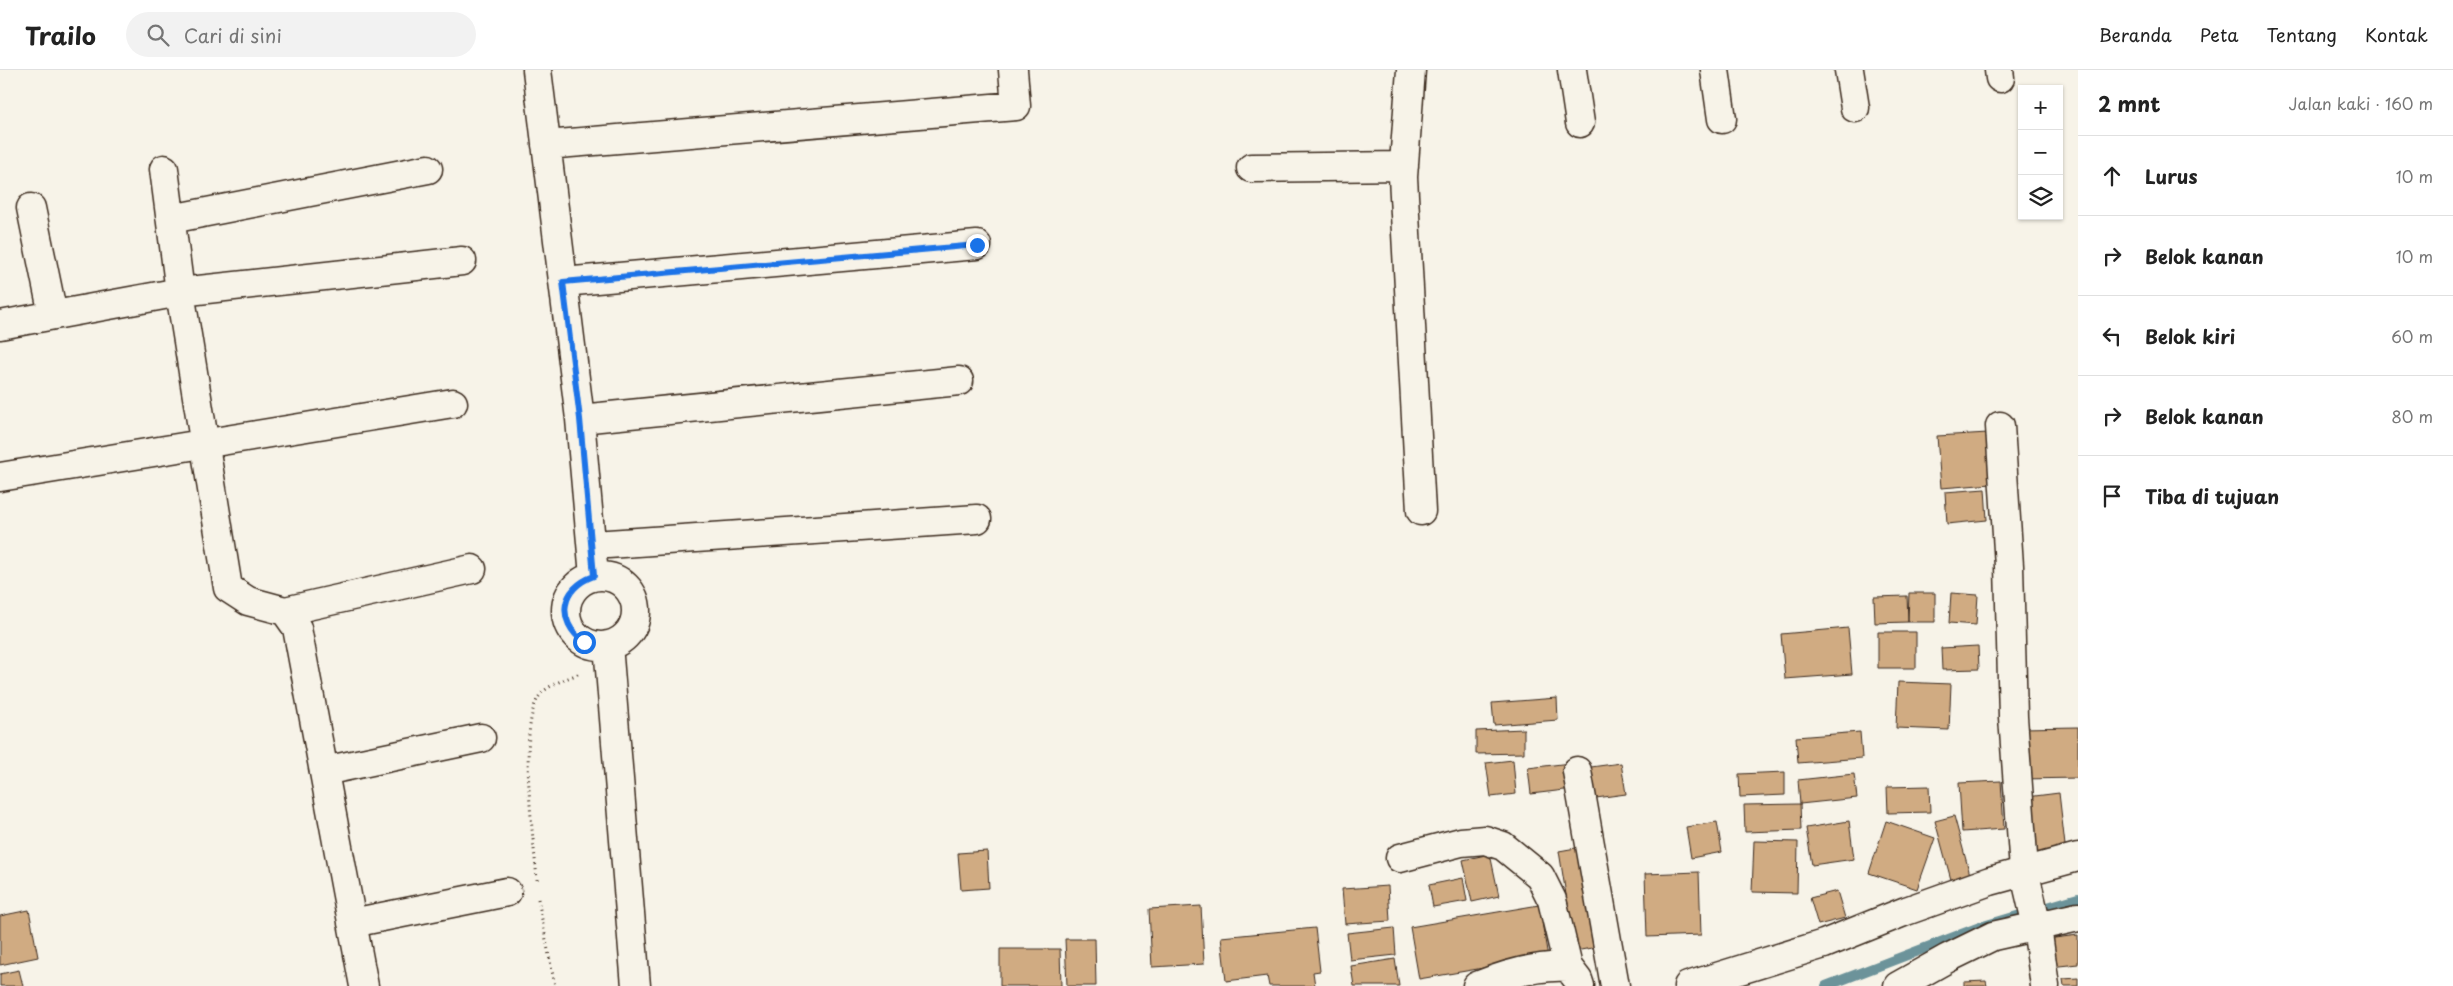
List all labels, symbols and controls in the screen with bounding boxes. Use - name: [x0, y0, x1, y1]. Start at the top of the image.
- search box: [126, 12, 476, 57]
- text: Trailo: [25, 17, 96, 53]
- icon: search: [144, 21, 172, 49]
- text: Cari di sini: [184, 21, 282, 49]
- text: Beranda: [2099, 21, 2172, 48]
- text: Peta: [2200, 21, 2238, 48]
- text: Tentang: [2266, 21, 2337, 48]
- text: Kontak: [2365, 21, 2428, 48]
- map controls: [2018, 85, 2063, 220]
- button: +: [2018, 85, 2063, 130]
- text: 2 mnt: [2098, 87, 2160, 119]
- text: Jalan kaki · 160 m: [2289, 91, 2433, 115]
- button: −: [2018, 130, 2063, 175]
- icon: ahead: [2098, 162, 2126, 190]
- text: Lurus: [2145, 162, 2198, 190]
- text: 10 m: [2396, 164, 2433, 188]
- button: layers: [2018, 175, 2063, 220]
- route end: [966, 234, 989, 257]
- icon: right: [2098, 242, 2126, 270]
- text: Belok kanan: [2145, 242, 2264, 270]
- text: 10 m: [2396, 244, 2433, 268]
- icon: left: [2098, 322, 2126, 350]
- text: Belok kiri: [2145, 322, 2235, 350]
- text: 60 m: [2391, 324, 2433, 348]
- icon: right: [2098, 402, 2126, 430]
- text: Belok kanan: [2145, 402, 2264, 430]
- text: 80 m: [2391, 404, 2433, 428]
- icon: arrive: [2098, 482, 2126, 510]
- text: Tiba di tujuan: [2145, 482, 2279, 510]
- route start: [573, 631, 596, 654]

